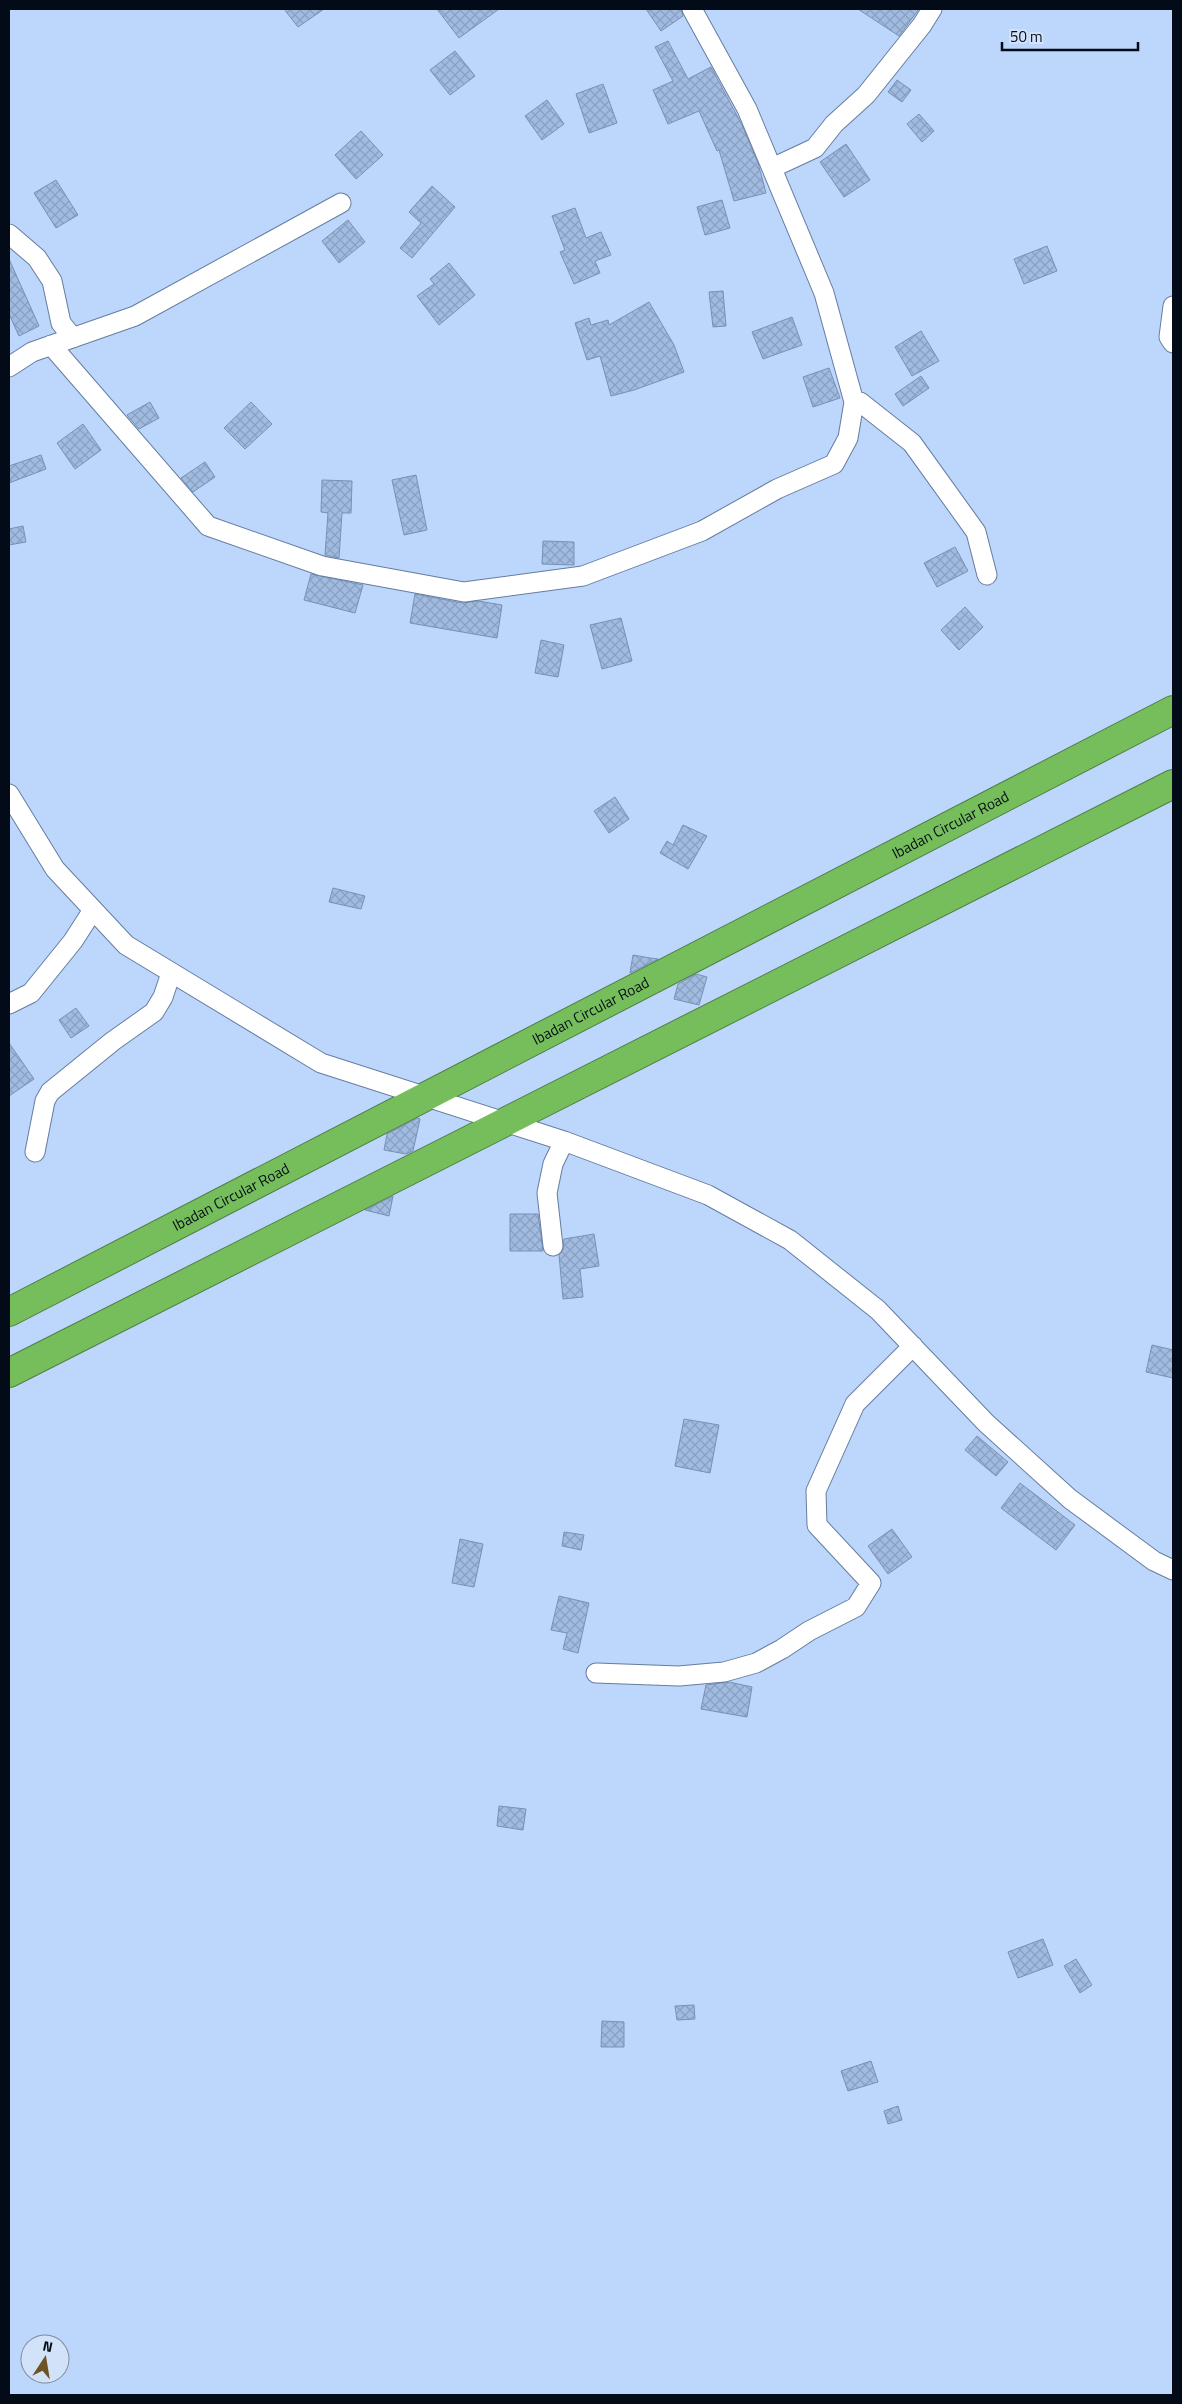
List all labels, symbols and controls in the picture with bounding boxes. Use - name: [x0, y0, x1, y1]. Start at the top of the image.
- scale bar: [1002, 20, 1138, 52]
- text: 50 m: [1010, 25, 1043, 48]
- street label: Ibadan Circular Road: [888, 785, 1013, 864]
- street label: Ibadan Circular Road: [528, 971, 653, 1050]
- street label: Ibadan Circular Road: [168, 1157, 293, 1237]
- north arrow: [20, 2334, 70, 2384]
- text: N: [41, 2335, 55, 2357]

